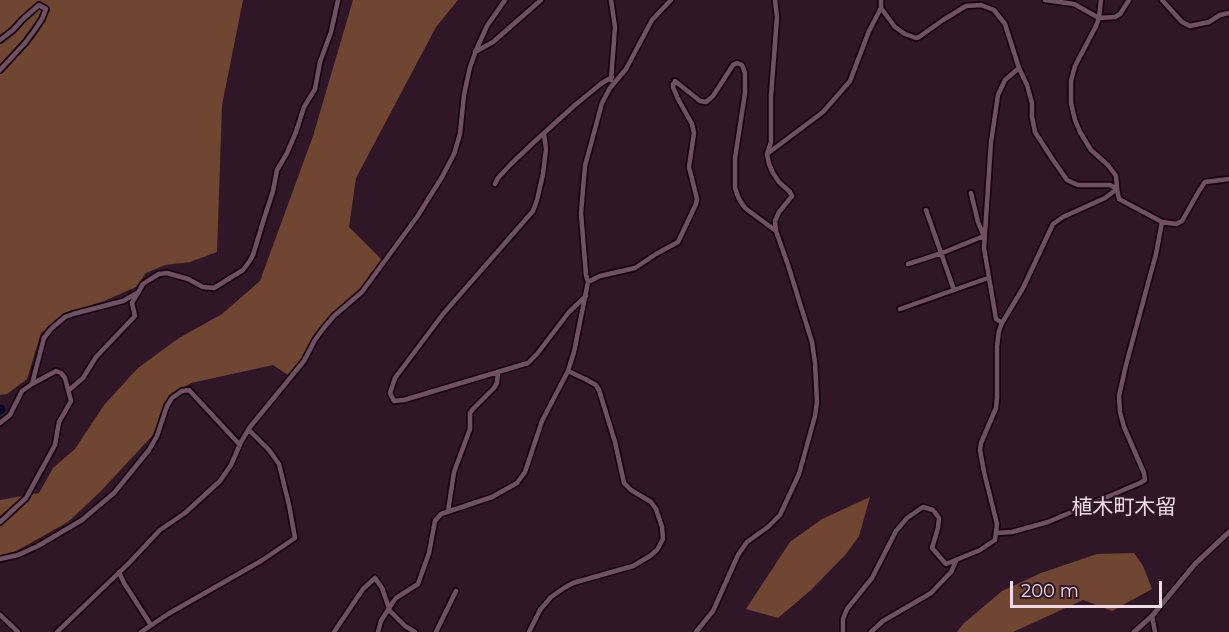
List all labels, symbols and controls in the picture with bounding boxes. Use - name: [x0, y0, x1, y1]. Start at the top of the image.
- district label: 植木町木留: [1072, 495, 1176, 521]
- scale bar: [1013, 569, 1164, 607]
- text: 200 m: [1021, 580, 1079, 602]

